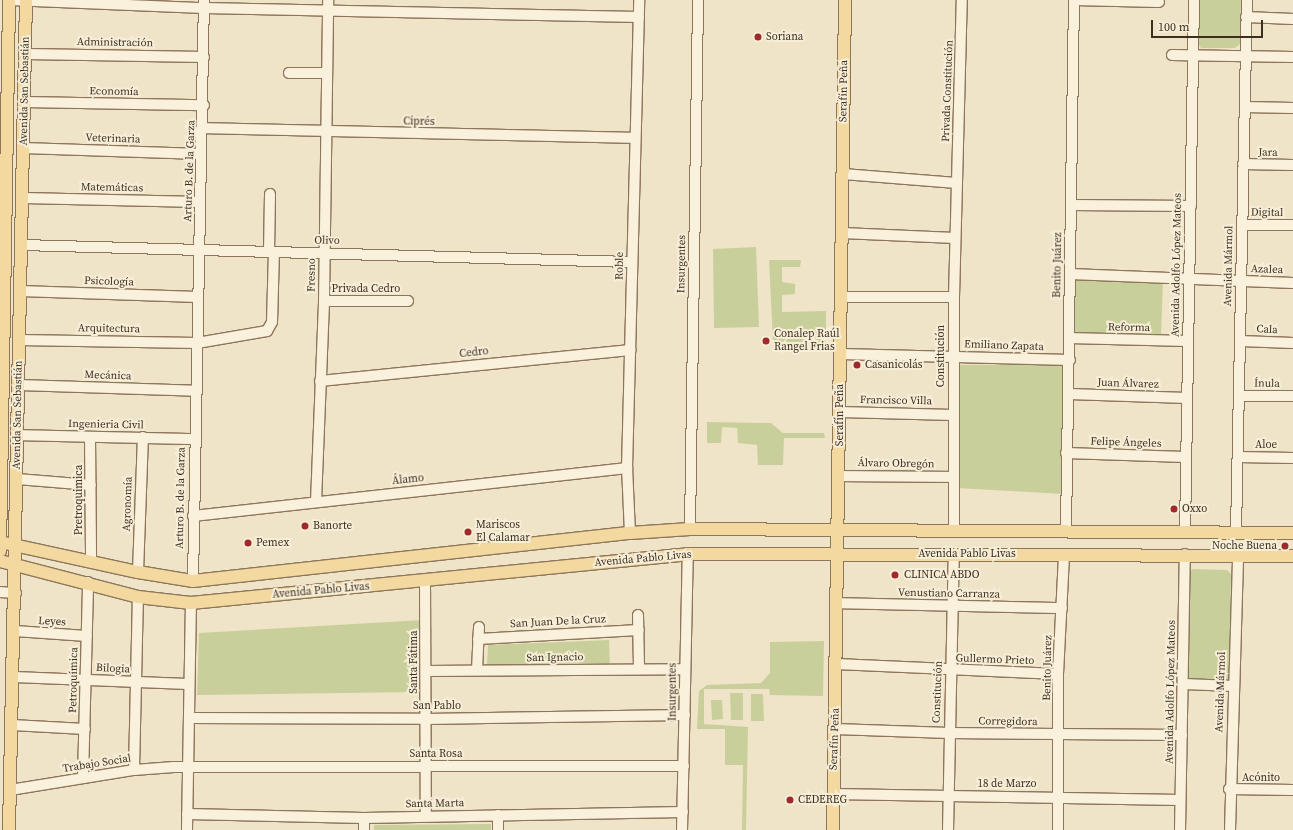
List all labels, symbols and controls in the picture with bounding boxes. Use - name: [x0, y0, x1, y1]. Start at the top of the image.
- scale bar: [1153, 12, 1265, 38]
- text: 100 m: [1158, 19, 1190, 35]
- place label: Soriana: [766, 30, 803, 44]
- marker: Soriana: [753, 32, 763, 42]
- street label: Avenida San Sebastián: [17, 36, 33, 146]
- street label: Administración: [77, 36, 153, 50]
- street label: Privada Constitución: [940, 40, 956, 142]
- street label: Serafín Peña: [837, 60, 851, 122]
- street label: Economía: [89, 85, 139, 99]
- street label: Ciprés: [403, 115, 435, 129]
- street label: Arturo B. de la Garza: [182, 120, 198, 222]
- street label: Veterinaria: [85, 131, 141, 147]
- street label: Jara: [1258, 146, 1278, 160]
- street label: Matemáticas: [81, 181, 143, 195]
- street label: Avenida Adolfo López Mateos: [1169, 193, 1185, 337]
- street label: Digital: [1251, 206, 1283, 220]
- street label: Avenida Mármol: [1222, 225, 1236, 307]
- street label: Benito Juárez: [1051, 232, 1065, 298]
- street label: Olivo: [314, 234, 340, 248]
- street label: Insurgentes: [675, 235, 689, 293]
- street label: Roble: [613, 252, 627, 280]
- street label: Fresno: [305, 258, 319, 292]
- street label: Azalea: [1251, 263, 1283, 277]
- street label: Psicología: [84, 275, 134, 289]
- street label: Privada Cedro: [332, 282, 400, 296]
- street label: Reforma: [1108, 321, 1150, 335]
- street label: Arquitectura: [78, 322, 140, 336]
- street label: Cala: [1256, 323, 1278, 337]
- street label: Constitución: [934, 325, 948, 387]
- place label: Conalep Raúl Rangel Frias: [774, 328, 839, 354]
- marker: Conalep Raúl Rangel Frias: [761, 336, 771, 346]
- street label: Emiliano Zapata: [964, 338, 1044, 354]
- street label: Cedro: [459, 345, 489, 361]
- place label: Casanicolás: [865, 358, 923, 372]
- street label: Avenida San Sebastián: [10, 360, 26, 470]
- marker: Casanicolás: [852, 360, 862, 370]
- street label: Mecánica: [84, 369, 132, 383]
- street label: Juan Álvarez: [1097, 376, 1159, 392]
- street label: Ínula: [1254, 377, 1280, 391]
- street label: Serafín Peña: [833, 384, 847, 446]
- street label: Francisco Villa: [860, 394, 932, 408]
- street label: Ingenieria Civil: [68, 418, 144, 432]
- street label: Felipe Ángeles: [1090, 435, 1162, 451]
- street label: Aloe: [1255, 438, 1277, 452]
- street label: Arturo B. de la Garza: [174, 447, 188, 549]
- street label: Álvaro Obregón: [857, 457, 935, 471]
- street label: Pretroquimica: [72, 465, 86, 535]
- street label: Álamo: [391, 472, 425, 488]
- street label: Agronomía: [120, 476, 136, 532]
- place label: Oxxo: [1182, 502, 1207, 516]
- marker: Oxxo: [1169, 504, 1179, 514]
- place label: Banorte: [313, 519, 352, 533]
- place label: Mariscos El Calamar: [476, 519, 530, 545]
- marker: Banorte: [300, 521, 310, 531]
- marker: Mariscos El Calamar: [463, 527, 473, 537]
- place label: Pemex: [256, 536, 289, 550]
- marker: Pemex: [243, 538, 253, 548]
- place label: Noche Buena: [1212, 539, 1277, 553]
- marker: Noche Buena: [1280, 541, 1290, 551]
- street label: Avenida Pablo Livas: [918, 547, 1016, 561]
- street label: Avenida Pablo Livas: [594, 548, 692, 570]
- place label: CLINICA ABDO: [904, 568, 980, 582]
- marker: CLINICA ABDO: [889, 569, 901, 581]
- street label: Avenida Pablo Livas: [272, 580, 370, 602]
- street label: Venustiano Carranza: [898, 587, 1000, 601]
- street label: San Juan De la Cruz: [510, 613, 606, 631]
- street label: Leyes: [38, 615, 66, 629]
- street label: Avenida Adolfo López Mateos: [1163, 620, 1179, 764]
- street label: Santa Fátima: [407, 630, 421, 694]
- street label: Benito Juárez: [1041, 635, 1055, 701]
- street label: Petroquímica: [67, 647, 81, 713]
- street label: San Ignacio: [526, 651, 584, 665]
- street label: Avenida Mármol: [1213, 651, 1229, 733]
- street label: Gullermo Prieto: [955, 652, 1035, 668]
- street label: Constitución: [930, 661, 946, 723]
- street label: Bilogia: [96, 662, 130, 676]
- street label: Insurgentes: [666, 663, 680, 721]
- street label: San Pablo: [413, 699, 461, 713]
- street label: Serafín Peña: [827, 708, 843, 770]
- street label: Corregidora: [978, 715, 1038, 729]
- street label: Santa Rosa: [410, 747, 462, 761]
- street label: Trabajo Social: [62, 752, 132, 776]
- street label: Acónito: [1242, 771, 1280, 785]
- street label: 18 de Marzo: [978, 777, 1036, 791]
- place label: CEDEREG: [798, 793, 847, 807]
- marker: CEDEREG: [785, 795, 795, 805]
- street label: Santa Marta: [405, 797, 465, 811]

